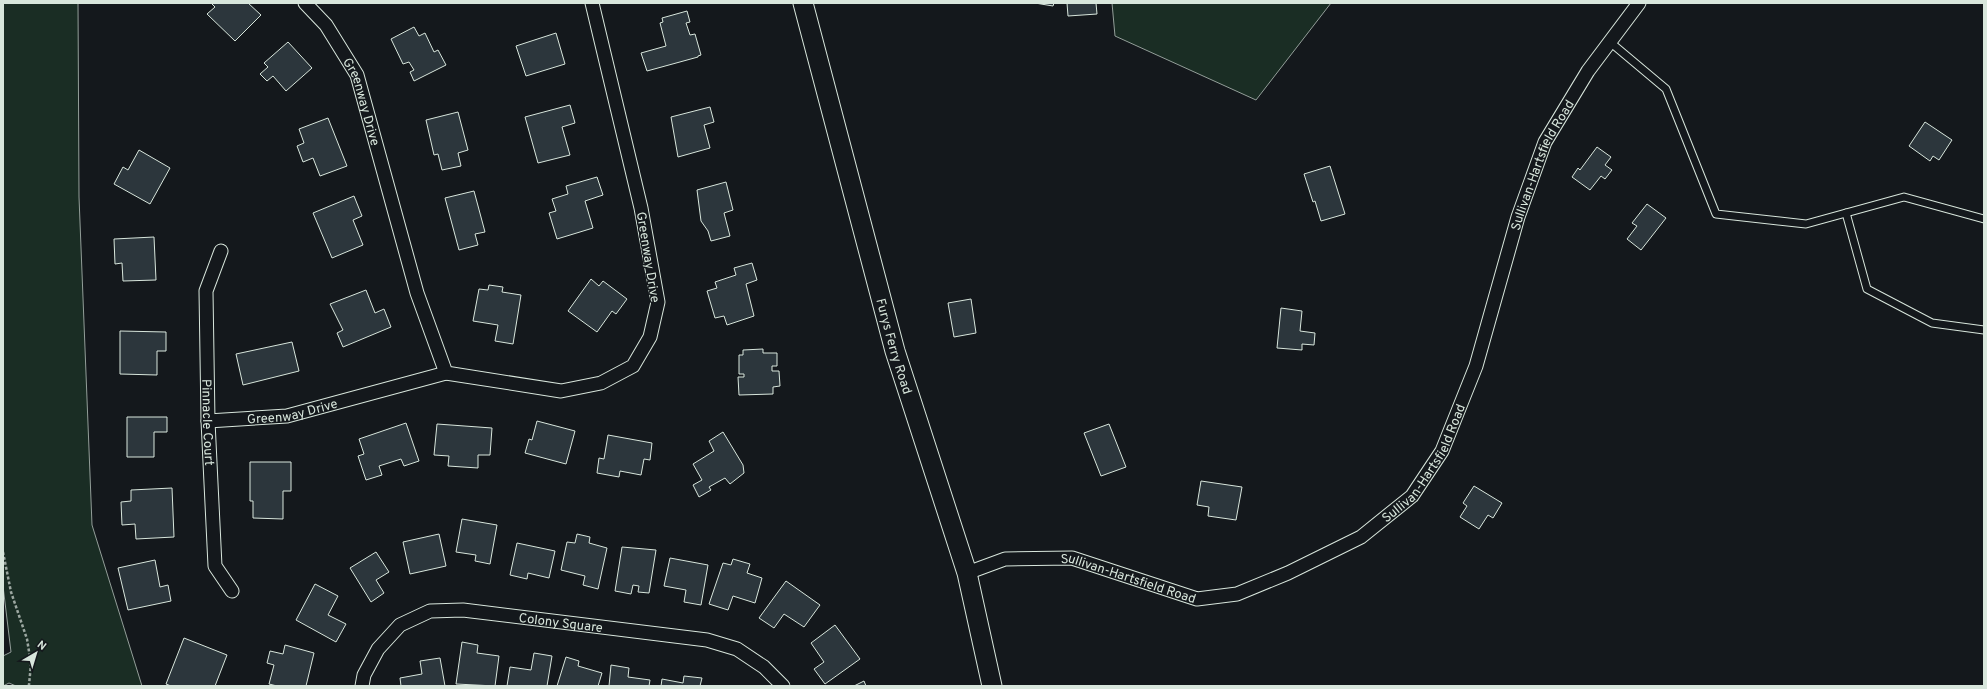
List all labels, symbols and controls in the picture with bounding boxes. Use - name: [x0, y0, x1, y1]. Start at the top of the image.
- street label: Greenway Drive: [338, 55, 382, 148]
- street label: Sullivan-Hartsfield Road: [1509, 98, 1579, 233]
- street label: Greenway Drive: [632, 211, 662, 304]
- street label: Furys Ferry Road: [871, 297, 914, 396]
- street label: Pinnacle Court: [197, 379, 216, 466]
- street label: Greenway Drive: [247, 397, 340, 429]
- street label: Sullivan-Hartsfield Road: [1379, 402, 1470, 527]
- street label: Sullivan-Hartsfield Road: [1061, 551, 1198, 608]
- street label: Colony Square: [518, 611, 604, 637]
- north arrow: [16, 633, 56, 673]
- text: N: [34, 638, 49, 654]

